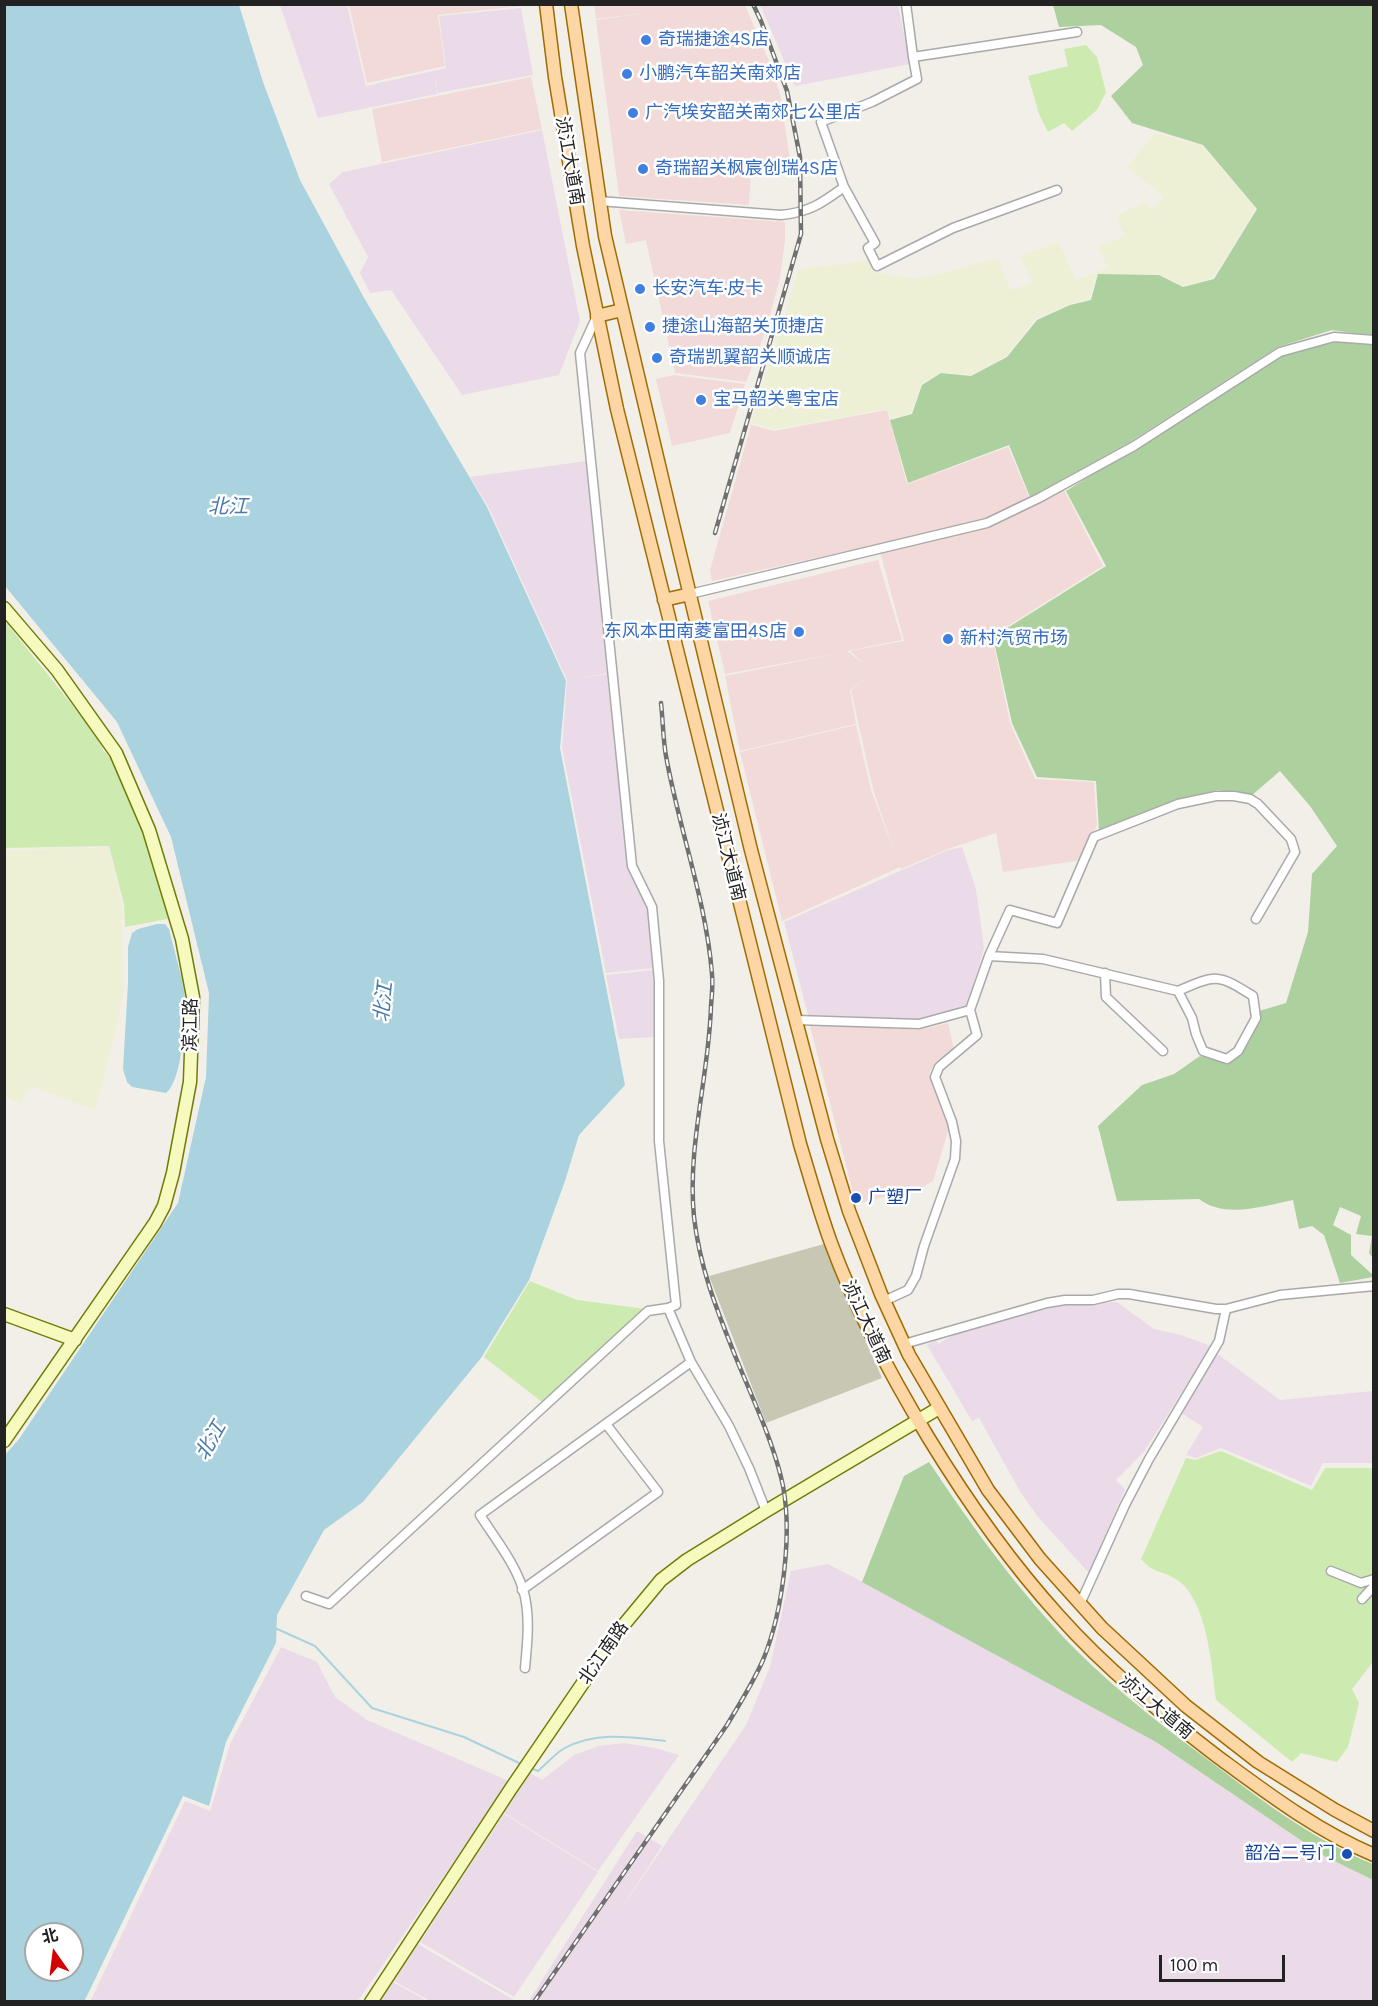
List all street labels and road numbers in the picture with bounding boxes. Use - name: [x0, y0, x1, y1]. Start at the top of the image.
- street label: 浈江大道南: [551, 115, 587, 207]
- street label: 浈江大道南: [707, 811, 749, 903]
- street label: 滨江路: [180, 998, 202, 1052]
- street label: 浈江大道南: [837, 1277, 895, 1367]
- street label: 北江南路: [575, 1617, 633, 1689]
- street label: 浈江大道南: [1115, 1670, 1197, 1744]

